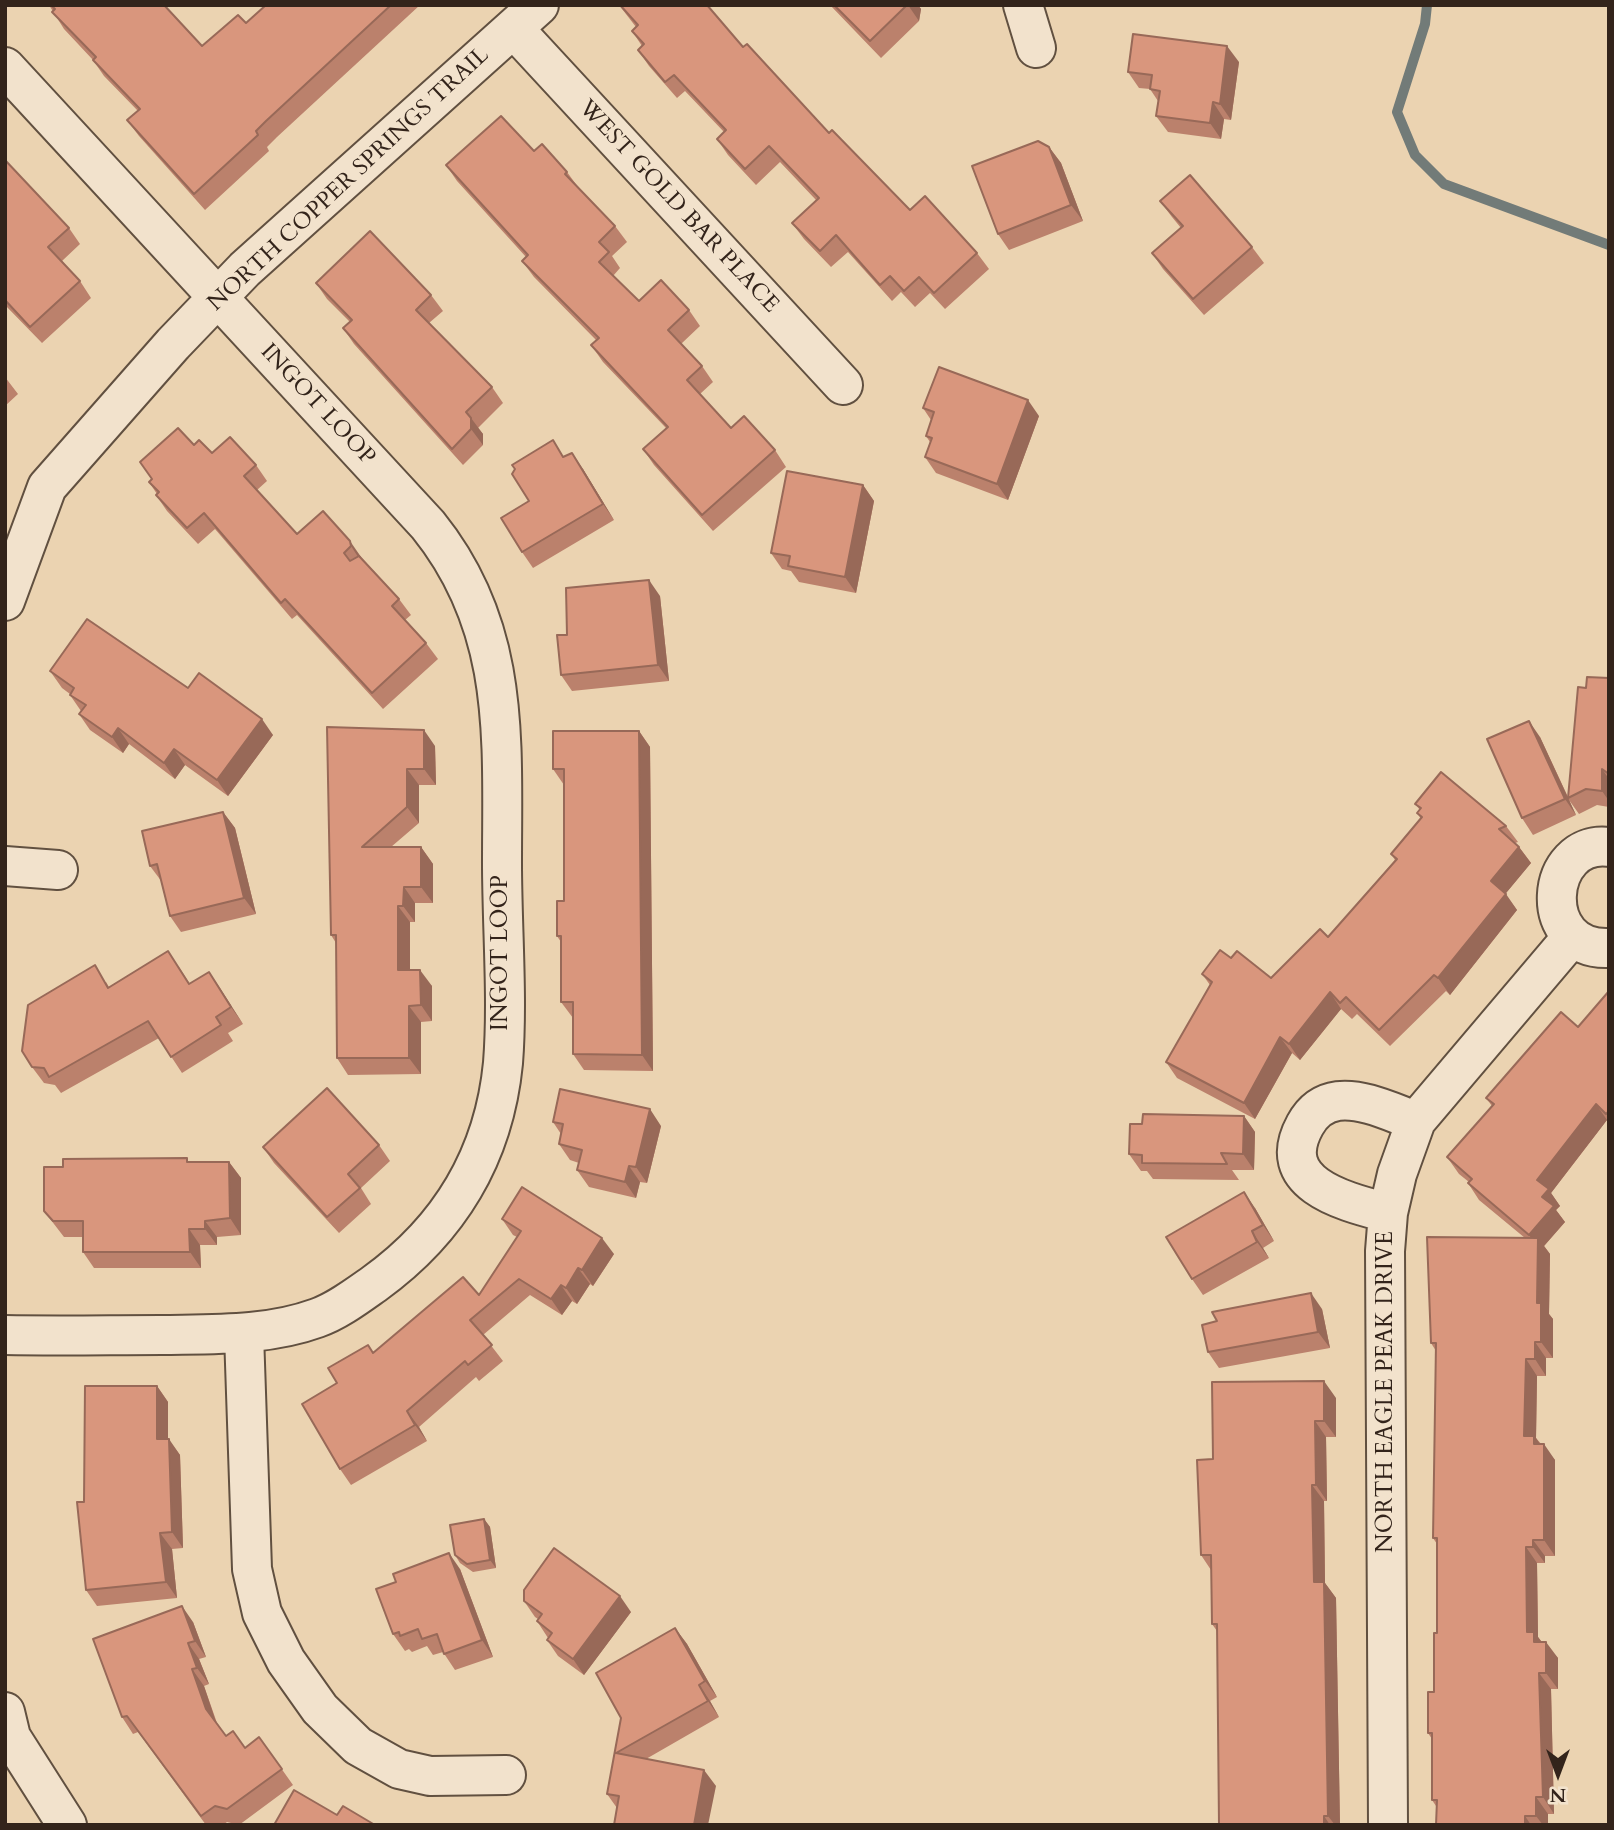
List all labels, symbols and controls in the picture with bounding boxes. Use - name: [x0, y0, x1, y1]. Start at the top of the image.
- street label: NORTH COPPER SPRINGS TRAIL: [203, 42, 495, 318]
- street label: WEST GOLD BAR PLACE: [572, 95, 784, 319]
- street label: INGOT LOOP: [254, 339, 380, 471]
- street label: INGOT LOOP: [488, 875, 516, 1031]
- street label: NORTH EAGLE PEAK DRIVE: [1373, 1231, 1401, 1553]
- north arrow: [1523, 1739, 1593, 1809]
- text: N: [1550, 1782, 1566, 1808]

